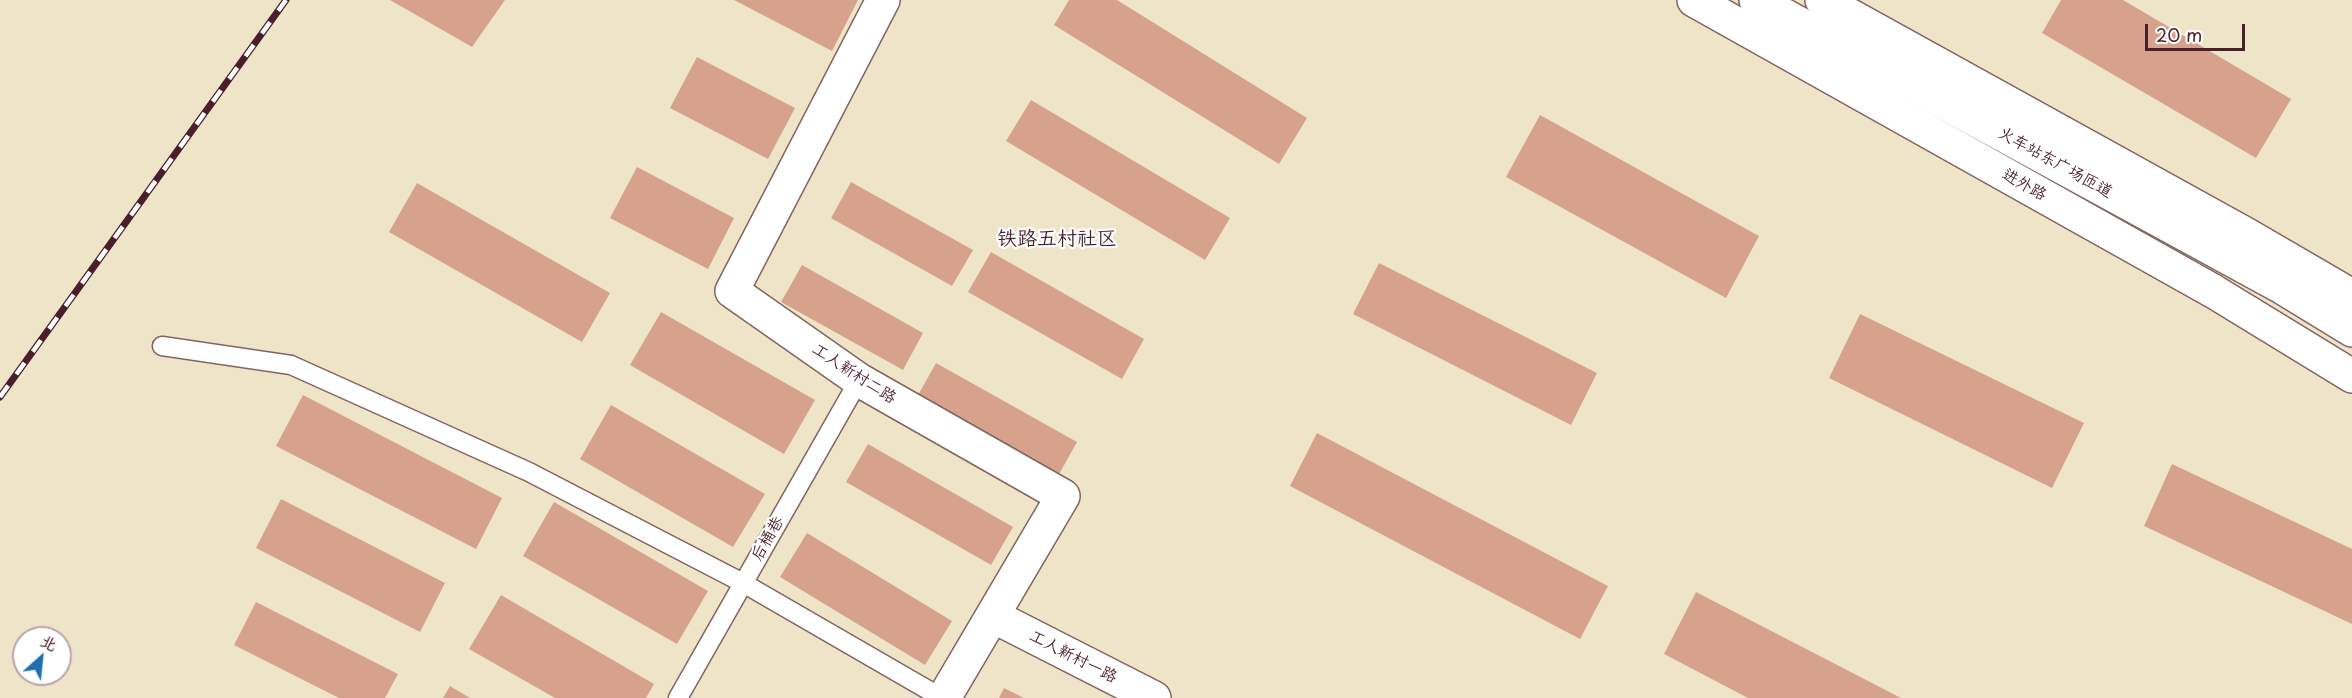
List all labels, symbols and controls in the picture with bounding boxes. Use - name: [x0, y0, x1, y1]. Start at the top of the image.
- scale bar: [2148, 12, 2248, 50]
- text: 20 m: [2156, 21, 2202, 48]
- street label: 火车站东广场匝道: [1994, 124, 2116, 202]
- street label: 进外路: [1998, 165, 2050, 205]
- district label: 铁路五村社区: [997, 227, 1117, 251]
- street label: 工人新村二路: [809, 340, 899, 408]
- street label: 后桶巷: [748, 513, 788, 565]
- north arrow: [12, 626, 72, 686]
- text: 北: [37, 627, 62, 656]
- street label: 工人新村一路: [1026, 627, 1120, 687]

